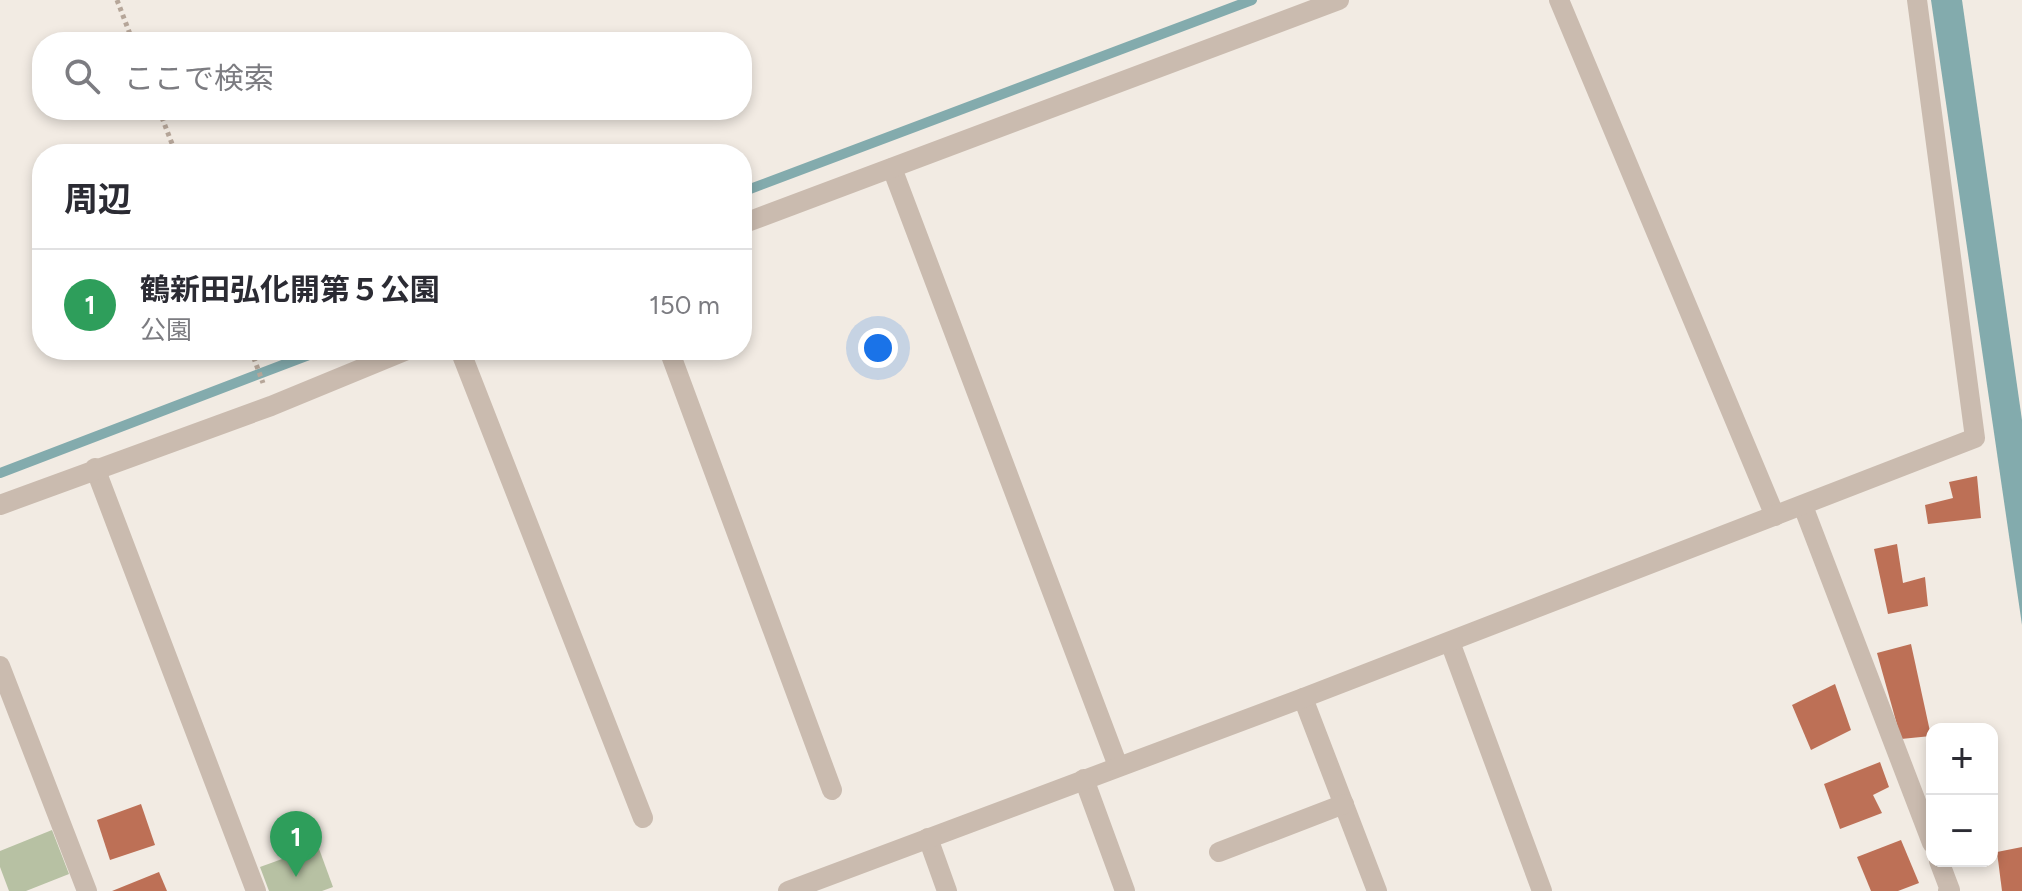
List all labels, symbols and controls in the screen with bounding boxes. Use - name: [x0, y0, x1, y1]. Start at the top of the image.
- search box: [32, 32, 752, 120]
- icon: search: [60, 54, 104, 98]
- text: ここで検索: [124, 60, 274, 97]
- text: 周辺: [64, 179, 132, 220]
- text: 鶴新田弘化開第５公園: [140, 271, 440, 308]
- text: 1: [85, 289, 95, 321]
- text: 150 m: [649, 289, 720, 321]
- text: 公園: [140, 314, 192, 346]
- your location: [858, 328, 898, 368]
- map controls: [1926, 723, 1998, 867]
- button: +: [1926, 723, 1998, 795]
- button: −: [1926, 795, 1998, 867]
- pin: 1: [270, 811, 322, 877]

